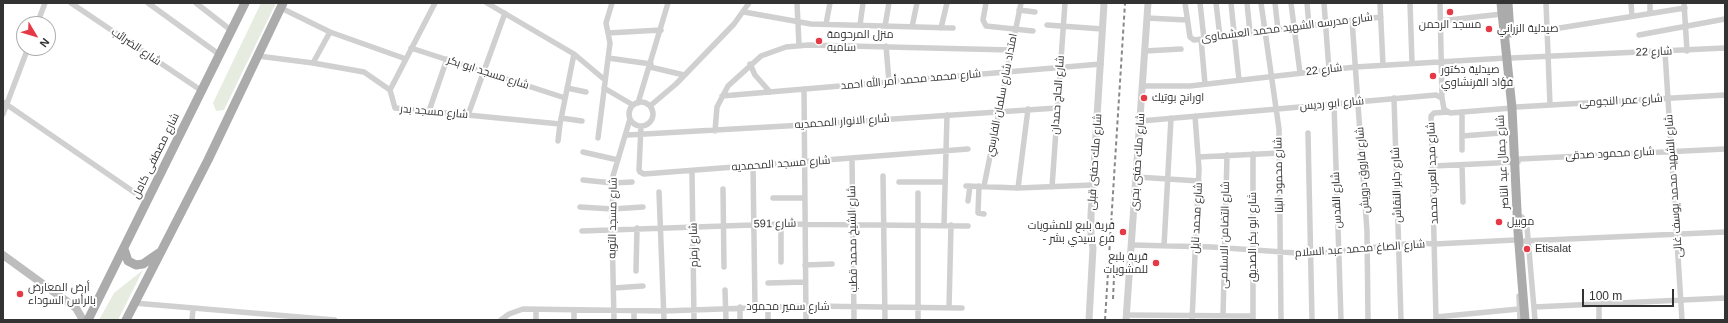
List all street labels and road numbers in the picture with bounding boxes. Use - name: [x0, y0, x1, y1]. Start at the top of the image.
- street label: شارع مدرسه الشهيد محمد العشماوى: [1201, 11, 1373, 45]
- street label: شارع الضرائب: [108, 25, 164, 69]
- street label: امتداد شارع سلمان الفارسي: [984, 32, 1020, 158]
- street label: شارع 22: [1635, 45, 1673, 59]
- street label: شارع مسجد ابو بكر: [445, 54, 531, 92]
- street label: شارع الحاج حمدان: [1049, 55, 1067, 135]
- street label: شارع 22: [1305, 61, 1343, 79]
- street label: شارع محمد محمد أمر الله احمد: [840, 67, 982, 93]
- street label: شارع عمر النجومى: [1579, 92, 1663, 110]
- street label: شارع ابو رديس: [1299, 95, 1365, 113]
- street label: شارع مسجد بدر: [399, 102, 469, 122]
- street label: شارع مصطفى كامل: [130, 111, 182, 201]
- street label: شارع الانوار المحمديه: [794, 112, 890, 132]
- street label: شارع ملك حفنى قبلى: [1085, 113, 1105, 211]
- street label: شارع ملك حفنى بحرى: [1128, 113, 1148, 211]
- street label: شارع جمال عبد الناصر: [1494, 114, 1512, 210]
- street label: شارع الشهيد محمد يوسف غالى: [1662, 114, 1686, 258]
- street label: شارع مجد العرب محمد: [1425, 122, 1441, 224]
- street label: شارع فاروق درويش: [1353, 126, 1373, 214]
- street label: شارع محمود البنا: [1272, 137, 1286, 213]
- street label: شارع محمود صدقى: [1565, 145, 1655, 163]
- street label: شارع جابر النقاش: [1389, 147, 1405, 223]
- street label: شارع مسجد المحمديه: [731, 154, 831, 174]
- street label: شارع القدس: [1329, 171, 1345, 229]
- street label: شارع مسجد التوبه: [606, 177, 620, 259]
- street label: شارع التضامن الاسلامى: [1217, 181, 1233, 289]
- street label: شارع محمد نايل: [1189, 182, 1205, 254]
- street label: شارع الشيخ محمد قطب: [845, 185, 861, 293]
- street label: شارع ابو بكر الصديق: [1246, 192, 1260, 282]
- street label: شارع 591: [754, 217, 796, 231]
- street label: شارع زمزم: [687, 223, 701, 267]
- street label: شارع الصاغ محمد عبد السلام: [1294, 238, 1426, 260]
- street label: شارع سمير محمود: [746, 300, 830, 314]

